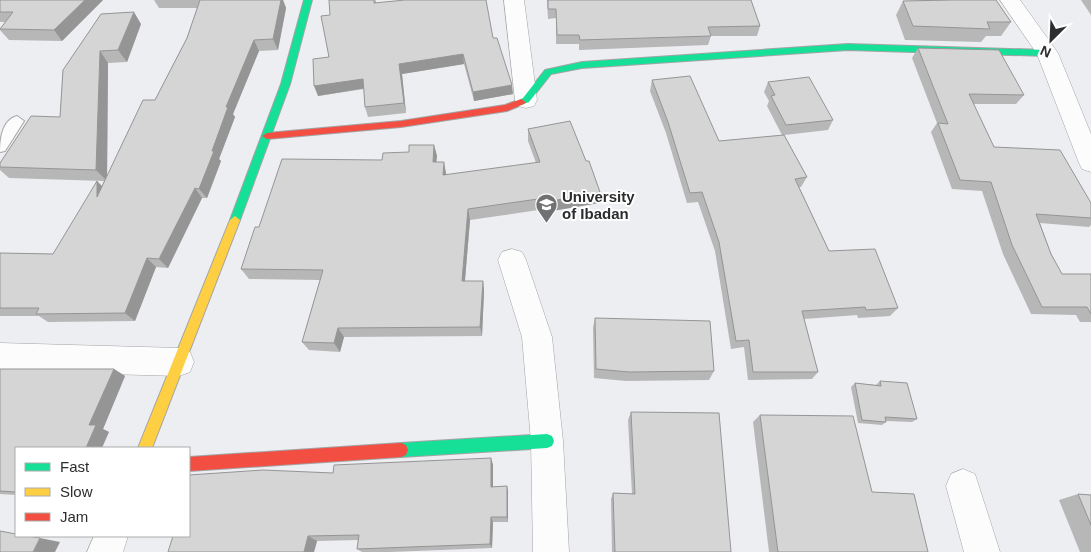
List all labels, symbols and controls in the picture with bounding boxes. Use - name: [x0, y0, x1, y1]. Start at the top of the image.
- north arrow: [1026, 15, 1076, 65]
- text: N: [1038, 43, 1054, 61]
- place label: University of Ibadan: [562, 188, 635, 222]
- school or university icon: University of Ibadan: [534, 193, 558, 224]
- legend: [15, 447, 190, 537]
- text: Fast: [60, 458, 90, 475]
- text: Slow: [60, 483, 93, 500]
- text: Jam: [60, 508, 88, 525]

